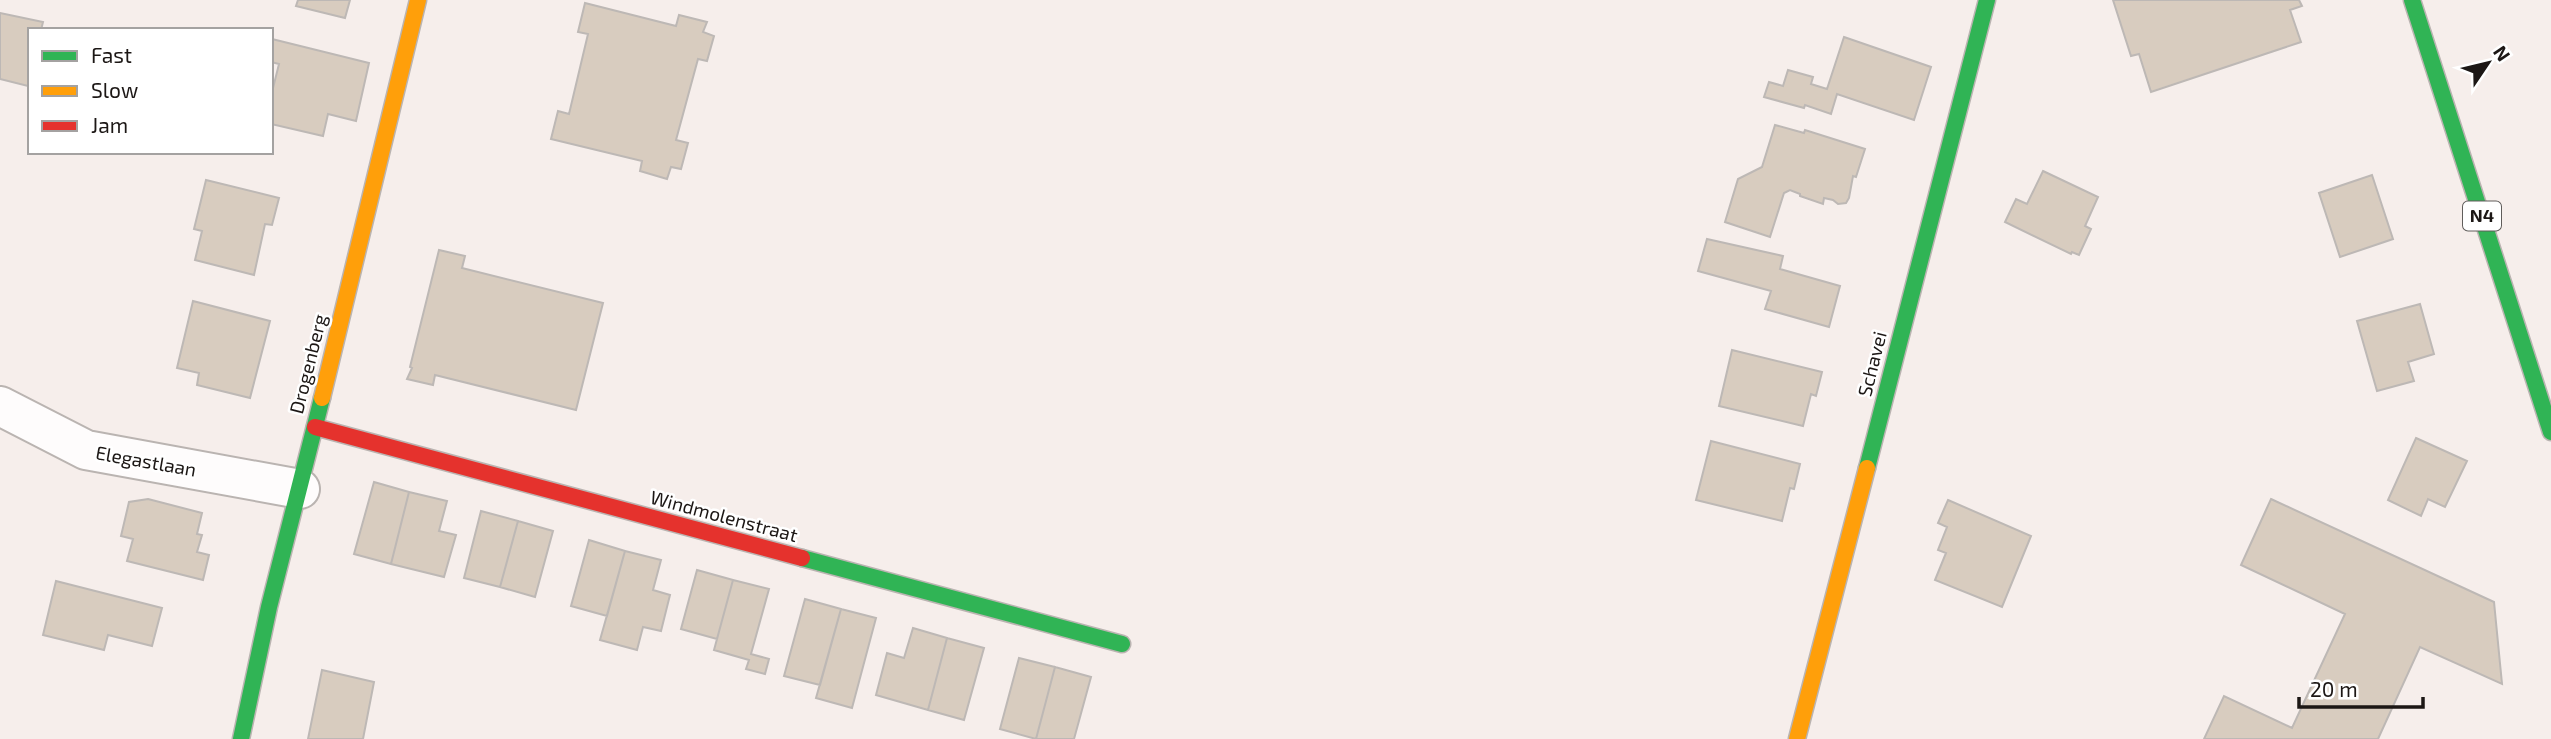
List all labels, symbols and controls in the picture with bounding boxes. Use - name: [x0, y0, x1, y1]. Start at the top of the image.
- legend: [28, 28, 273, 154]
- north arrow: [2453, 28, 2523, 98]
- text: N: [2489, 41, 2516, 65]
- text: Fast: [91, 42, 132, 67]
- text: Slow: [91, 77, 138, 102]
- text: Jam: [91, 112, 128, 137]
- road number: N4: [2463, 202, 2501, 230]
- street label: Drogenberg: [284, 311, 331, 416]
- street label: Schavei: [1852, 329, 1891, 399]
- street label: Elegastlaan: [94, 440, 198, 481]
- street label: Windmolenstraat: [648, 485, 800, 546]
- scale bar: [2299, 666, 2423, 710]
- text: 20 m: [2310, 676, 2358, 701]

